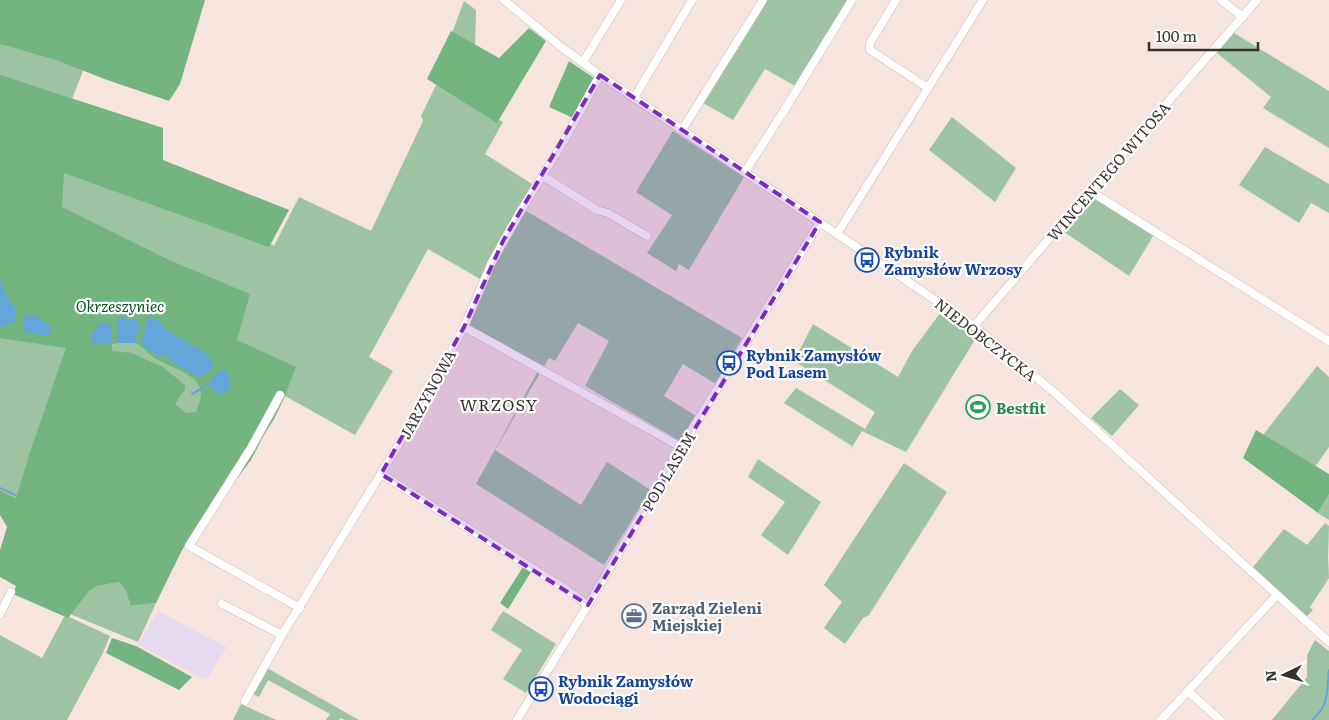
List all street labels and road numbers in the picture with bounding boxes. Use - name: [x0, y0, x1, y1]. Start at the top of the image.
- street label: WINCENTEGO WITOSA: [1041, 96, 1175, 246]
- street label: NIEDOBCZYCKA: [930, 292, 1042, 386]
- street label: JARZYNOWA: [393, 345, 461, 443]
- street label: POD LASEM: [635, 427, 701, 515]

